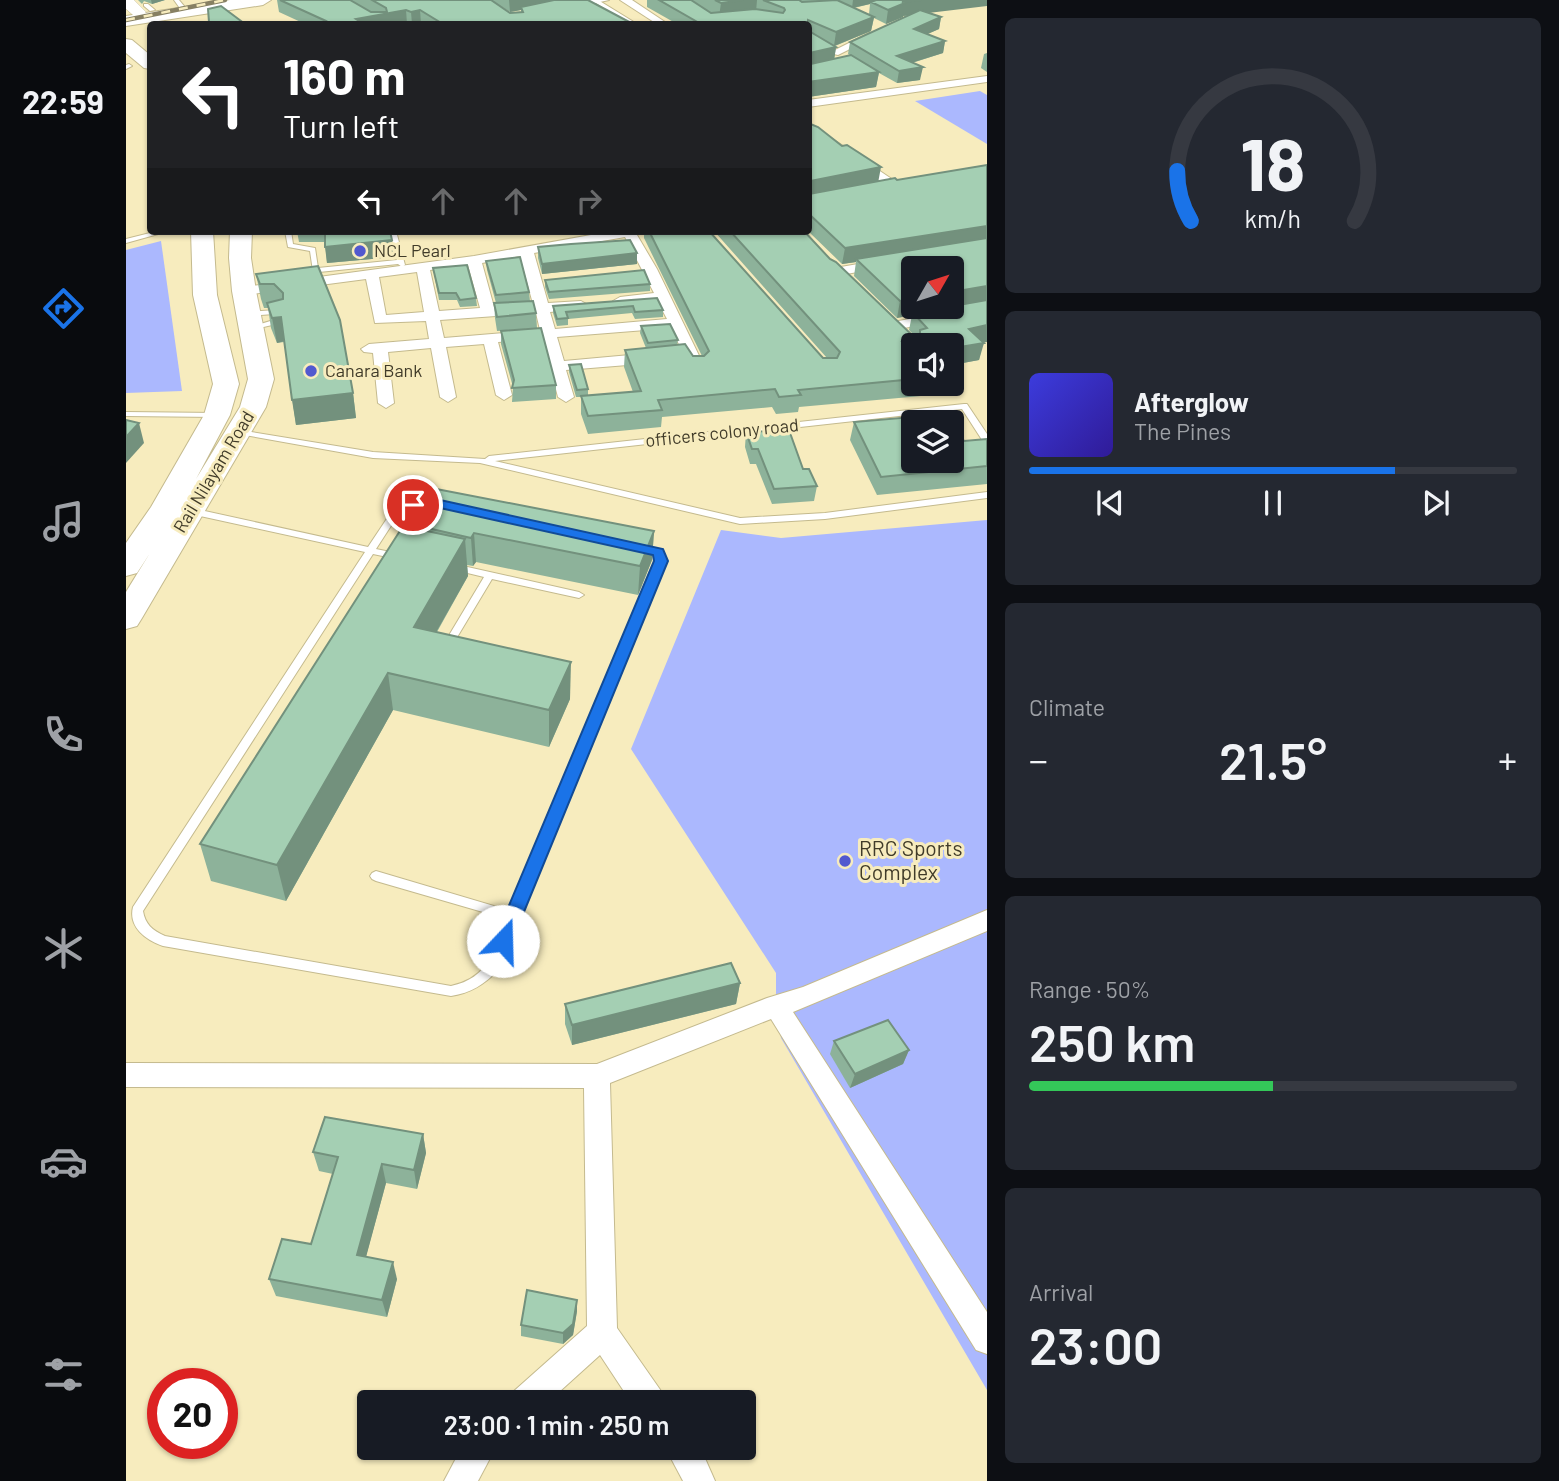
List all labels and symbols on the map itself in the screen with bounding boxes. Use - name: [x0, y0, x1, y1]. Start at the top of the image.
- place label: NCL Pearl: [374, 239, 451, 261]
- marker: NCL Pearl: [352, 243, 368, 259]
- north arrow: [901, 256, 964, 318]
- place label: Canara Bank: [325, 359, 422, 381]
- marker: Canara Bank: [303, 363, 319, 379]
- street label: Rail Nilayam Road: [168, 407, 258, 536]
- street label: officers colony road: [644, 413, 800, 451]
- pin: [383, 475, 443, 535]
- place label: RRC Sports Complex: [859, 835, 963, 884]
- marker: RRC Sports Complex: [837, 853, 853, 869]
- position arrow: [466, 904, 540, 978]
- speed limit sign: 20: [147, 1368, 238, 1459]

